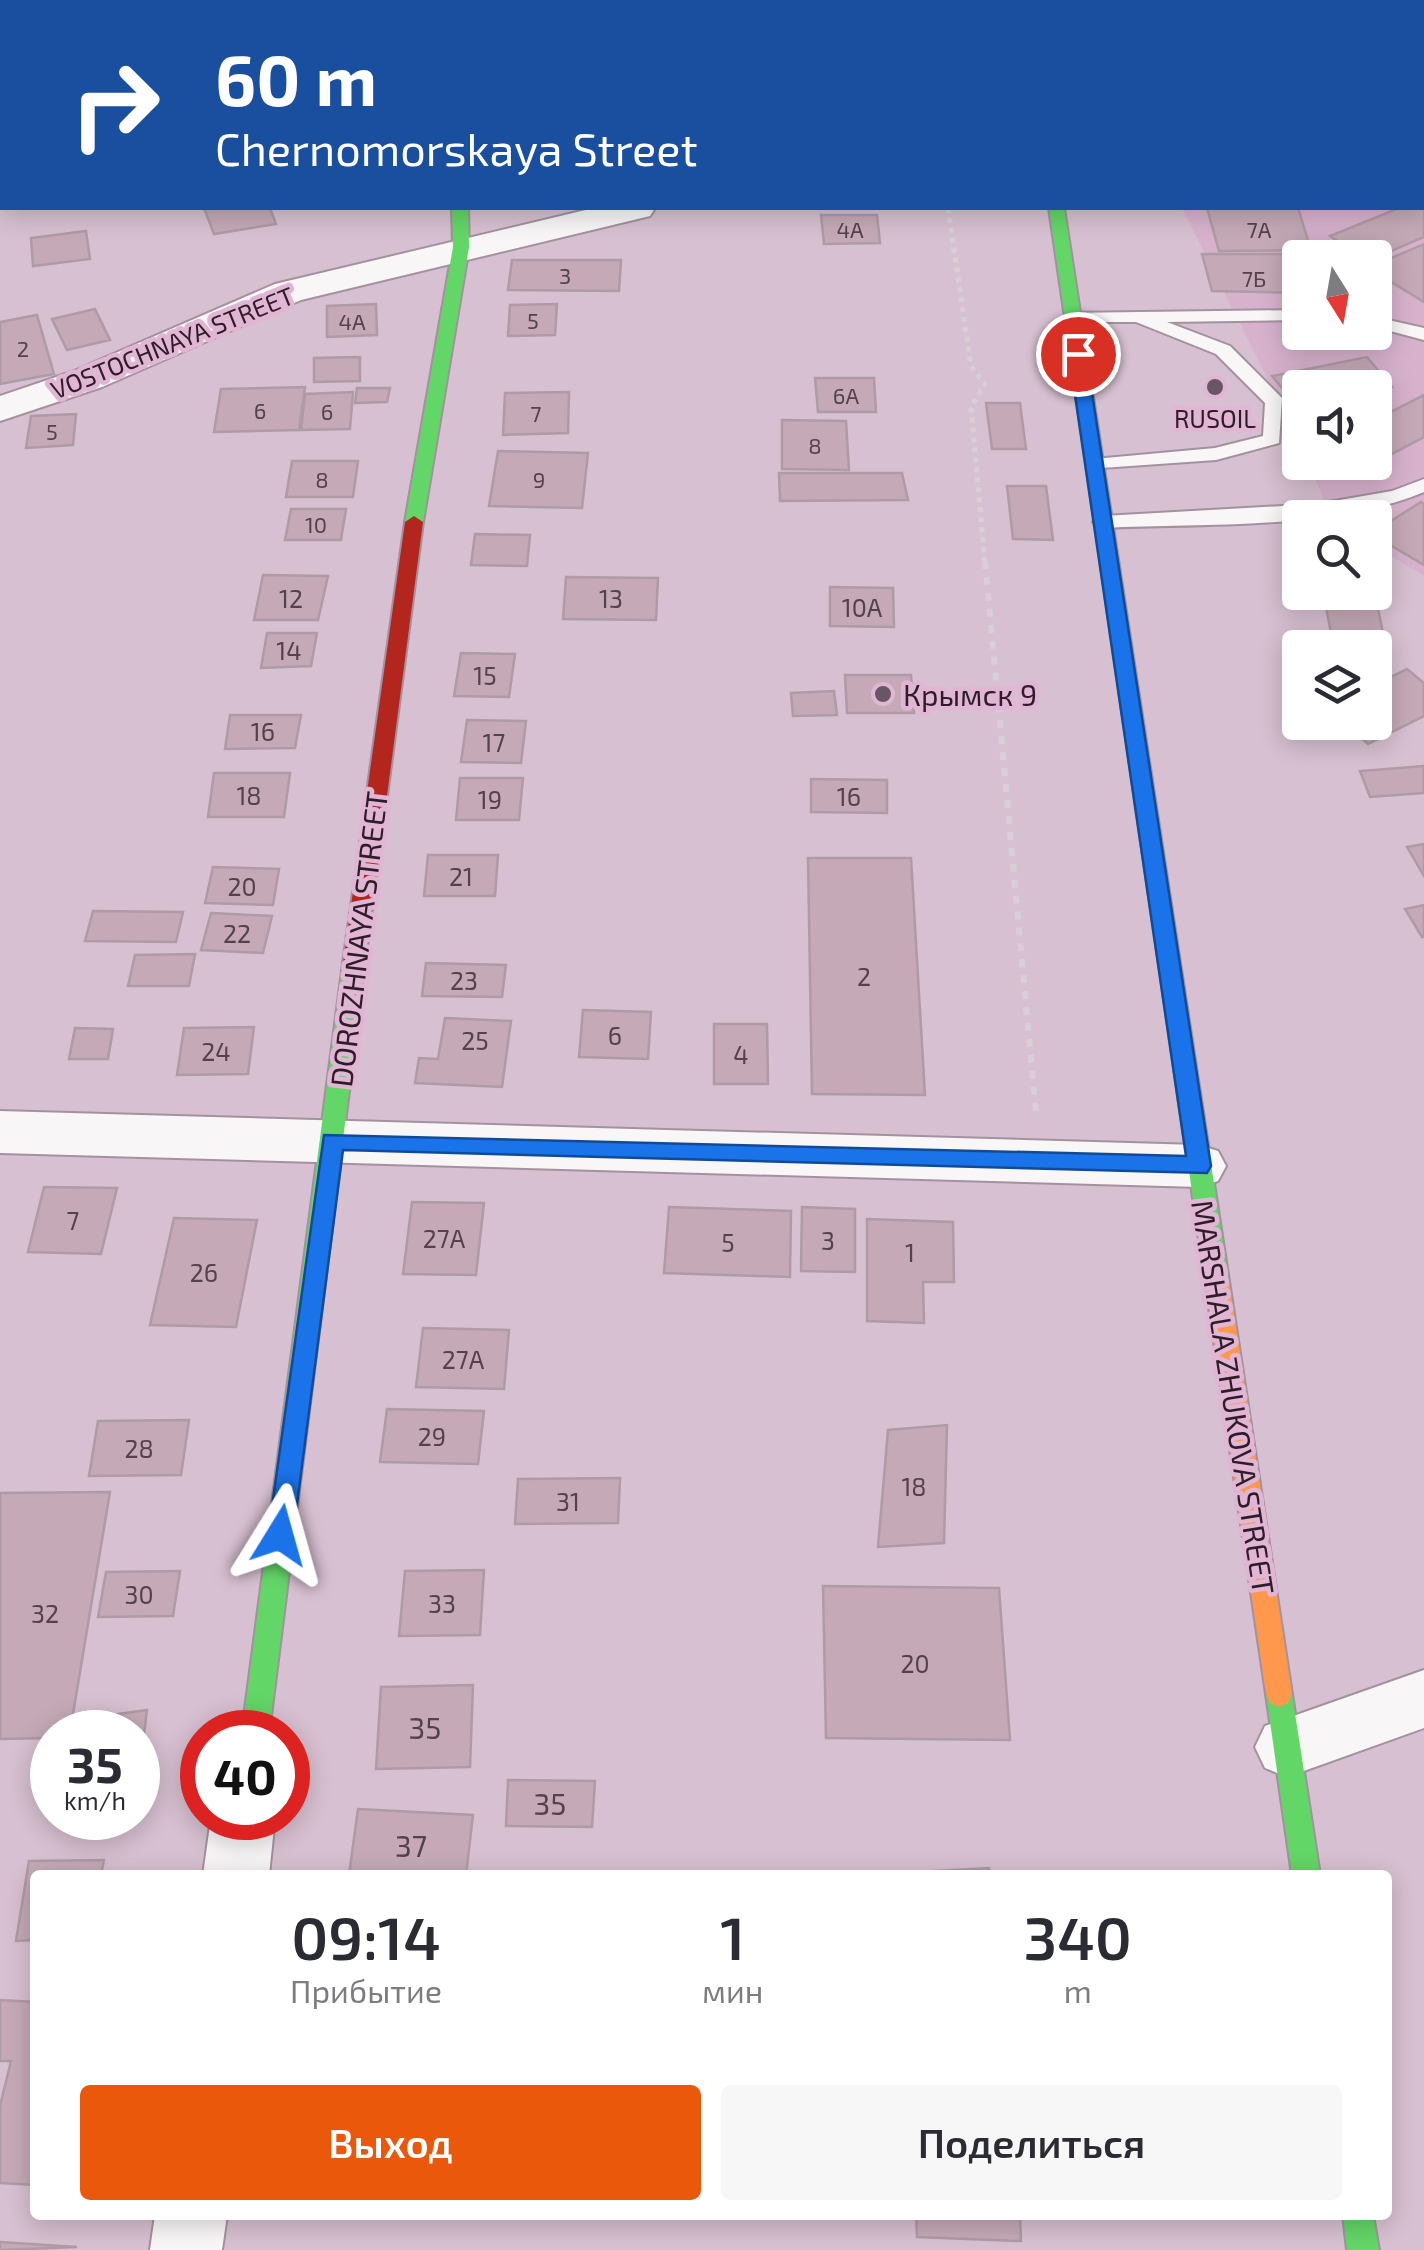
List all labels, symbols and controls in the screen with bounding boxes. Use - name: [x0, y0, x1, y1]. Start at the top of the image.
- text: 60 m: [215, 36, 377, 120]
- icon: right: [50, 40, 180, 170]
- text: Chernomorskaya Street: [215, 121, 698, 175]
- house number: 4А: [836, 216, 864, 242]
- house number: 7А: [1247, 216, 1272, 242]
- north arrow: [1282, 240, 1392, 350]
- map controls: [1282, 240, 1392, 740]
- house number: 3: [559, 262, 571, 288]
- house number: 7Б: [1242, 265, 1266, 291]
- street label: VOSTOCHNAYA STREET: [46, 280, 298, 404]
- house number: 5: [527, 307, 539, 333]
- house number: 4А: [338, 308, 366, 334]
- pin: [1036, 312, 1121, 397]
- icon: arrive: [1051, 327, 1106, 382]
- house number: 2: [17, 335, 29, 361]
- button: sound: [1282, 370, 1392, 480]
- marker: RUSOIL: [1204, 376, 1226, 398]
- house number: 6А: [833, 382, 859, 408]
- house number: 6: [254, 397, 266, 423]
- house number: 6: [321, 398, 333, 424]
- house number: 7: [530, 400, 542, 426]
- place label: RUSOIL: [1174, 403, 1256, 433]
- house number: 5: [46, 418, 58, 444]
- house number: 8: [808, 432, 822, 458]
- house number: 8: [315, 466, 329, 492]
- house number: 9: [533, 466, 545, 492]
- button: search: [1282, 500, 1392, 610]
- house number: 10: [305, 511, 327, 537]
- house number: 12: [279, 583, 303, 613]
- house number: 13: [599, 583, 623, 613]
- house number: 10А: [842, 592, 883, 622]
- button: layers: [1282, 630, 1392, 740]
- house number: 14: [276, 635, 302, 665]
- house number: 15: [473, 660, 497, 690]
- place label: Крымск 9: [903, 676, 1037, 712]
- marker: Крымск 9: [872, 683, 894, 705]
- house number: 16: [251, 716, 275, 746]
- house number: 17: [483, 727, 506, 757]
- house number: 18: [236, 780, 262, 810]
- house number: 16: [837, 781, 861, 811]
- house number: 19: [478, 784, 502, 814]
- street label: DOROZHNAYA STREET: [322, 789, 394, 1089]
- house number: 21: [449, 861, 473, 891]
- house number: 20: [227, 871, 257, 901]
- house number: 22: [223, 918, 251, 948]
- house number: 2: [857, 961, 871, 991]
- house number: 23: [450, 965, 478, 995]
- house number: 6: [608, 1020, 622, 1050]
- house number: 25: [461, 1025, 489, 1055]
- house number: 24: [201, 1036, 231, 1066]
- house number: 4: [733, 1039, 749, 1069]
- street label: MARSHALA ZHUKOVA STREET: [1185, 1197, 1283, 1597]
- house number: 7: [67, 1205, 80, 1235]
- house number: 27А: [423, 1223, 466, 1253]
- house number: 3: [821, 1225, 835, 1255]
- house number: 5: [721, 1227, 735, 1257]
- house number: 1: [905, 1237, 915, 1267]
- house number: 26: [190, 1257, 218, 1287]
- house number: 27А: [442, 1344, 485, 1374]
- house number: 29: [418, 1421, 446, 1451]
- house number: 28: [124, 1433, 154, 1463]
- house number: 18: [901, 1471, 927, 1501]
- position arrow: [228, 1483, 332, 1587]
- house number: 31: [556, 1486, 580, 1516]
- house number: 30: [125, 1579, 153, 1609]
- house number: 33: [428, 1588, 456, 1618]
- house number: 32: [31, 1598, 59, 1628]
- house number: 20: [900, 1648, 930, 1678]
- house number: 35: [409, 1709, 441, 1745]
- speed limit sign: 40: [180, 1710, 310, 1840]
- text: 35: [67, 1733, 123, 1793]
- text: km/h: [64, 1785, 126, 1815]
- house number: 35: [534, 1785, 566, 1821]
- house number: 37: [395, 1827, 427, 1863]
- text: 09:14: [291, 1900, 441, 1972]
- text: 1: [720, 1900, 745, 1972]
- text: 340: [1023, 1900, 1132, 1972]
- text: Прибытие: [290, 1971, 442, 2009]
- text: мин: [702, 1971, 763, 2009]
- text: m: [1064, 1971, 1092, 2009]
- button: Выход: [80, 2085, 701, 2200]
- button: Поделиться: [721, 2085, 1342, 2200]

